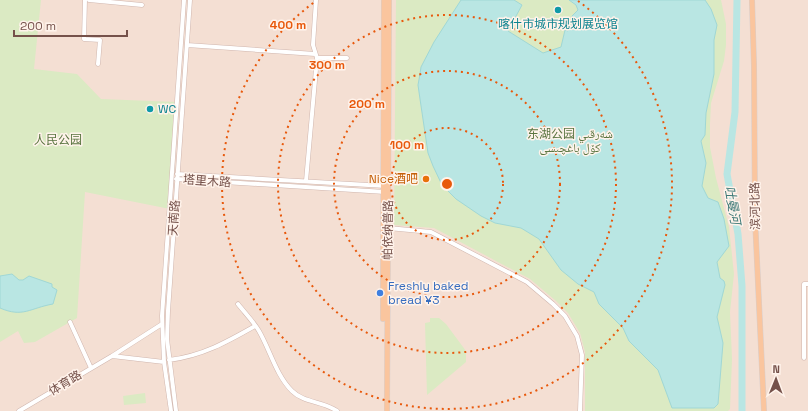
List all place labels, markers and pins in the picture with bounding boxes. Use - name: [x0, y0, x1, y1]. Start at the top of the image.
- marker: 喀什市城市规划展览馆: [553, 5, 563, 15]
- place label: 喀什市城市规划展览馆: [498, 16, 618, 32]
- place label: WC: [158, 101, 176, 117]
- marker: WC: [145, 104, 155, 114]
- place label: Nice酒吧: [369, 171, 418, 187]
- marker: Nice酒吧: [421, 174, 431, 184]
- centre of rings: [440, 177, 454, 191]
- place label: Freshly baked bread ¥3: [388, 278, 469, 308]
- marker: Freshly baked bread ¥3: [375, 288, 385, 298]

